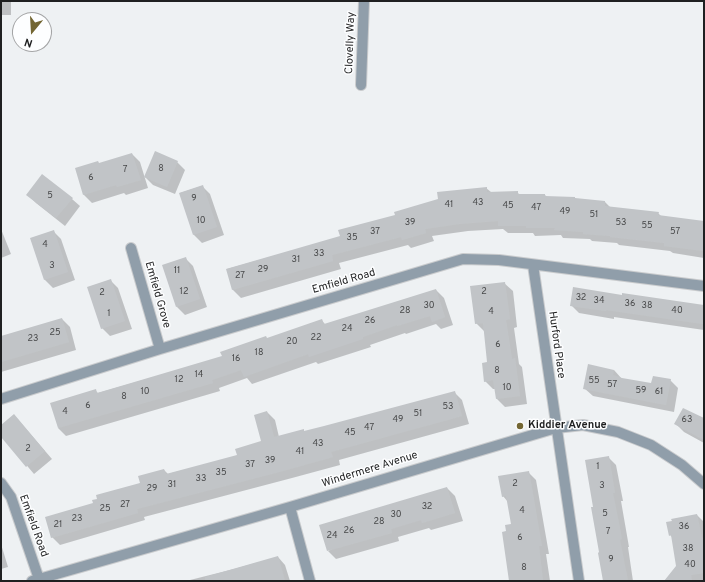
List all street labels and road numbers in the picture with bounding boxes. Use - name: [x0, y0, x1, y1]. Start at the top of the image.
- street label: Clovelly Way: [343, 12, 359, 74]
- street label: Emfield Grove: [141, 260, 173, 330]
- street label: Emfield Road: [311, 267, 377, 297]
- street label: Hurford Place: [545, 310, 567, 380]
- street label: Windermere Avenue: [320, 449, 420, 491]
- street label: Emfield Road: [16, 493, 50, 559]

